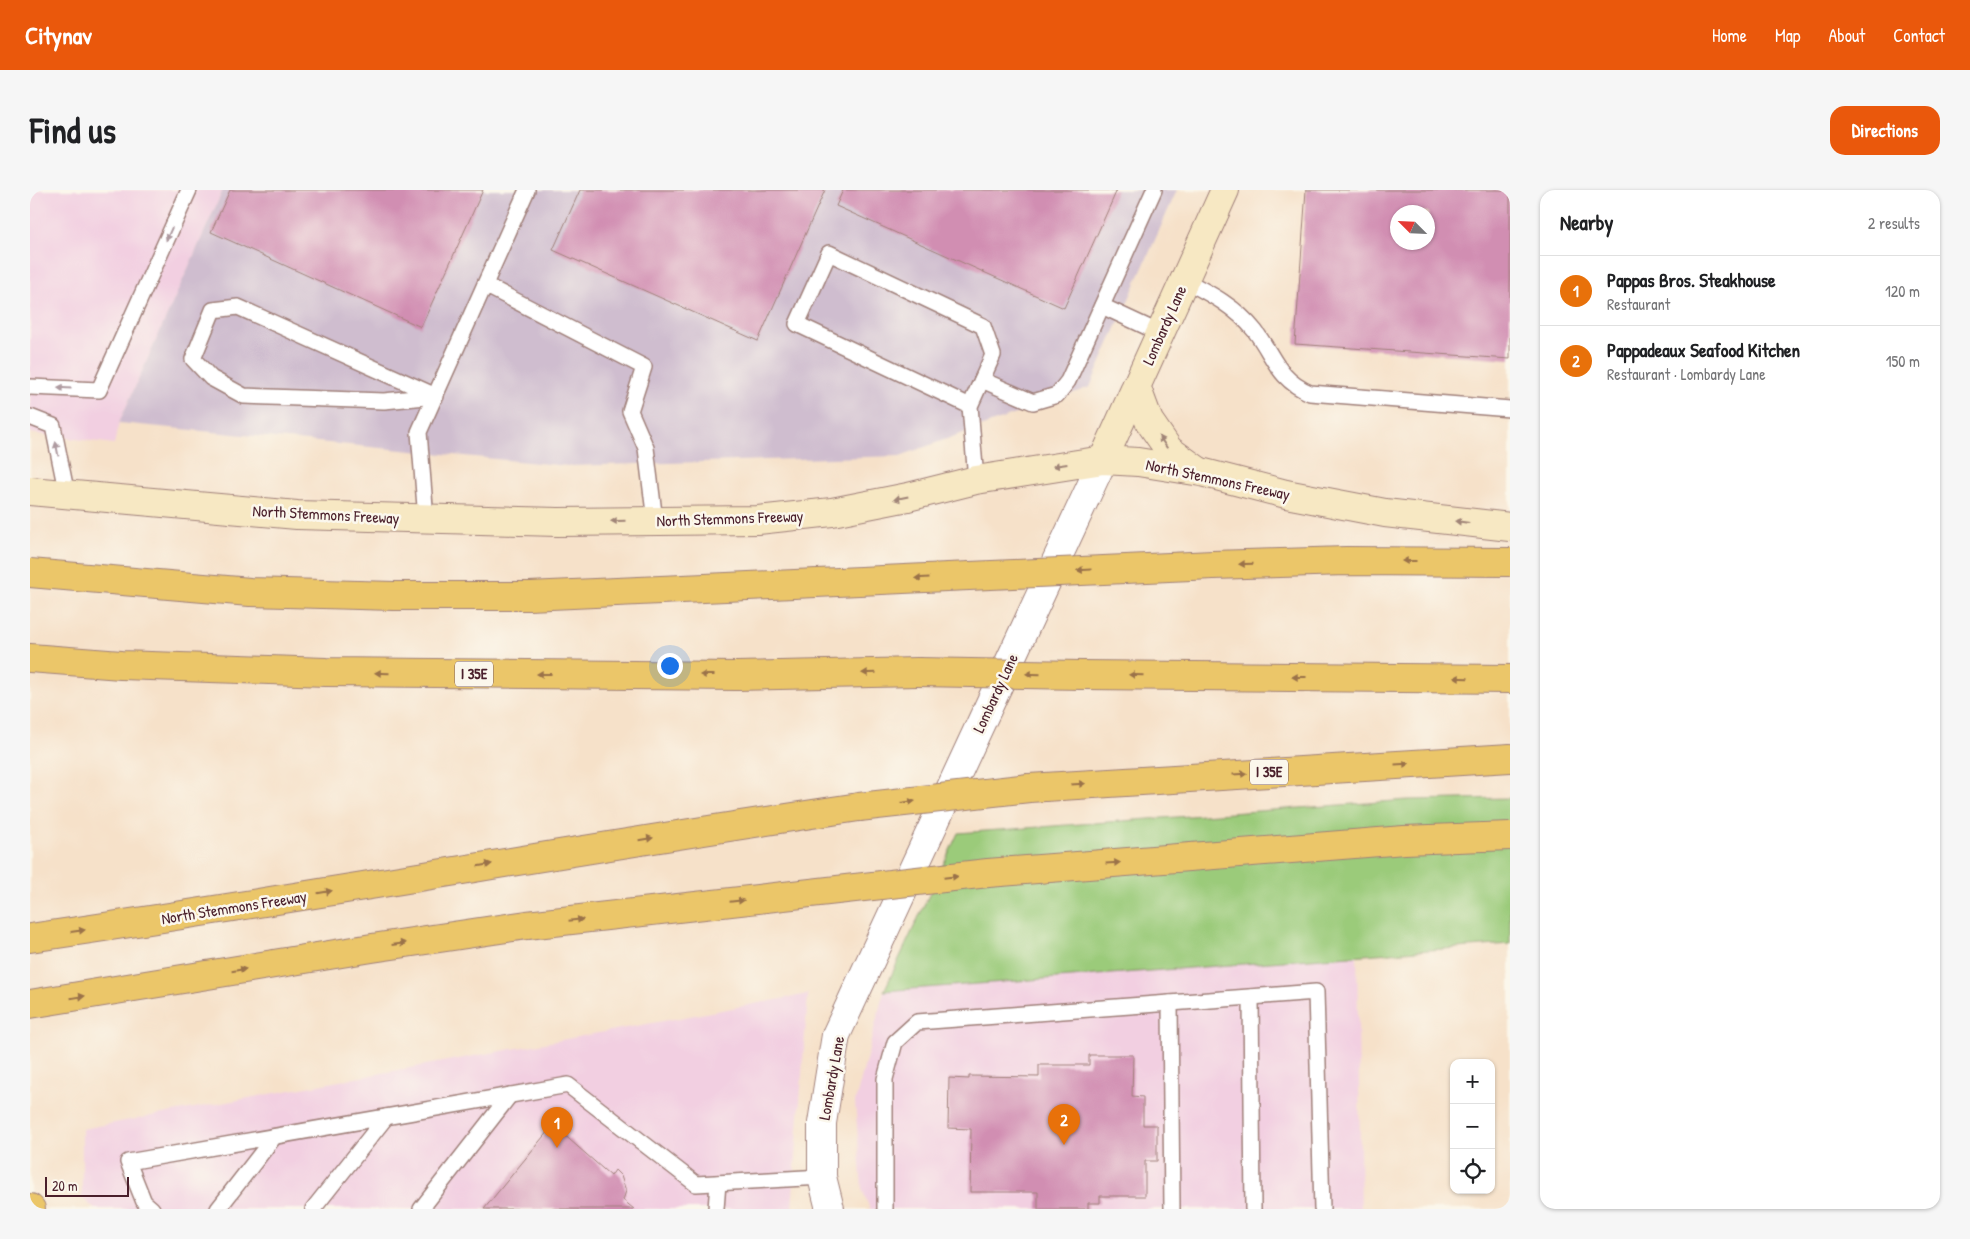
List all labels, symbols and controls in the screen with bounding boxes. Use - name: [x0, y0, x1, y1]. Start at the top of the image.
- text: Citynav: [25, 19, 92, 51]
- text: Home: [1712, 23, 1747, 48]
- text: Map: [1775, 23, 1800, 48]
- text: About: [1828, 23, 1865, 48]
- text: Contact: [1893, 23, 1945, 48]
- button: Directions: [1830, 106, 1940, 155]
- text: Find us: [30, 107, 116, 154]
- north arrow: [1390, 205, 1435, 250]
- text: Nearby: [1560, 208, 1613, 237]
- text: 2 results: [1868, 212, 1920, 234]
- one-way arrow: [164, 227, 173, 242]
- text: Pappas Bros. Steakhouse: [1607, 267, 1776, 293]
- text: 1: [1573, 280, 1579, 302]
- text: 120 m: [1885, 280, 1920, 302]
- street label: Lombardy Lane: [1137, 281, 1192, 368]
- text: Restaurant: [1607, 293, 1670, 315]
- text: Pappadeaux Seafood Kitchen: [1607, 337, 1800, 363]
- text: 2: [1572, 350, 1580, 372]
- text: 150 m: [1886, 350, 1920, 372]
- text: Restaurant · Lombardy Lane: [1607, 363, 1766, 385]
- one-way arrow: [56, 384, 72, 392]
- one-way arrow: [1159, 435, 1168, 449]
- one-way arrow: [53, 441, 61, 456]
- street label: North Stemmons Freeway: [1144, 453, 1292, 505]
- one-way arrow: [1052, 462, 1068, 470]
- one-way arrow: [894, 494, 909, 502]
- street label: North Stemmons Freeway: [252, 499, 400, 529]
- street label: North Stemmons Freeway: [656, 504, 804, 532]
- one-way arrow: [610, 517, 626, 525]
- one-way arrow: [1453, 518, 1469, 526]
- one-way arrow: [1401, 557, 1417, 565]
- one-way arrow: [1238, 560, 1254, 568]
- one-way arrow: [1076, 567, 1092, 575]
- one-way arrow: [913, 574, 929, 582]
- street label: Lombardy Lane: [967, 649, 1023, 736]
- your location: [657, 653, 683, 679]
- road number: I 35E: [455, 662, 493, 686]
- one-way arrow: [373, 669, 389, 677]
- one-way arrow: [861, 669, 877, 677]
- one-way arrow: [536, 670, 552, 678]
- one-way arrow: [1025, 670, 1041, 678]
- one-way arrow: [698, 671, 714, 679]
- one-way arrow: [1128, 671, 1144, 679]
- one-way arrow: [1291, 673, 1307, 681]
- one-way arrow: [1453, 674, 1469, 682]
- one-way arrow: [1394, 759, 1410, 767]
- road number: I 35E: [1250, 760, 1288, 784]
- one-way arrow: [1232, 769, 1248, 777]
- one-way arrow: [1070, 780, 1086, 788]
- one-way arrow: [900, 798, 916, 806]
- one-way arrow: [638, 834, 654, 842]
- one-way arrow: [1105, 859, 1121, 867]
- one-way arrow: [478, 860, 494, 868]
- one-way arrow: [943, 873, 959, 881]
- street label: North Stemmons Freeway: [160, 885, 308, 929]
- one-way arrow: [318, 888, 334, 896]
- one-way arrow: [730, 897, 746, 905]
- one-way arrow: [568, 916, 584, 924]
- one-way arrow: [71, 927, 87, 935]
- one-way arrow: [391, 940, 407, 948]
- one-way arrow: [231, 966, 247, 974]
- one-way arrow: [71, 992, 87, 1000]
- street label: Lombardy Lane: [813, 1034, 849, 1122]
- map controls: [1450, 1059, 1495, 1194]
- button: +: [1450, 1059, 1495, 1104]
- pin: 2: [1048, 1104, 1080, 1145]
- button: −: [1450, 1104, 1495, 1149]
- pin: 1: [541, 1107, 573, 1148]
- button: locate: [1450, 1149, 1495, 1194]
- scale bar: [45, 1174, 129, 1197]
- text: 20 m: [52, 1176, 78, 1195]

